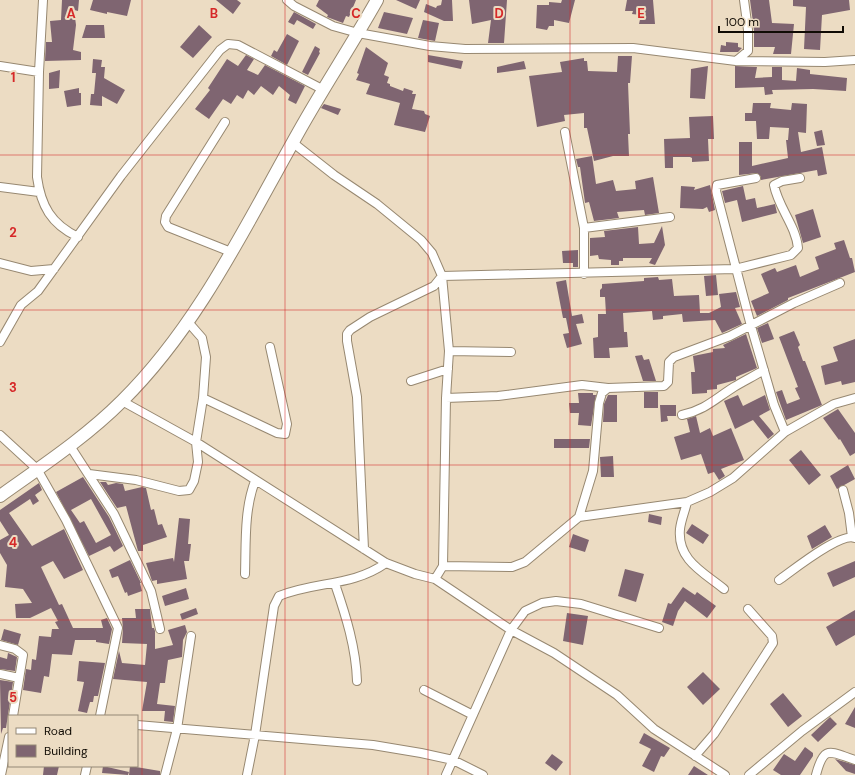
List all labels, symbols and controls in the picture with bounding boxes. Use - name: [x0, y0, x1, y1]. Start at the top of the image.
- text: A: [66, 5, 76, 22]
- text: B: [210, 5, 218, 22]
- text: C: [351, 5, 361, 22]
- text: D: [494, 5, 504, 22]
- text: E: [637, 5, 645, 22]
- scale bar: [719, 8, 843, 34]
- text: 100 m: [725, 14, 759, 30]
- text: 1: [11, 69, 15, 86]
- text: 2: [9, 224, 17, 241]
- text: 3: [9, 379, 17, 396]
- text: 4: [9, 534, 17, 551]
- text: 5: [9, 689, 17, 706]
- legend: [8, 715, 138, 767]
- text: Road: [44, 723, 72, 739]
- text: Building: [44, 743, 88, 759]

